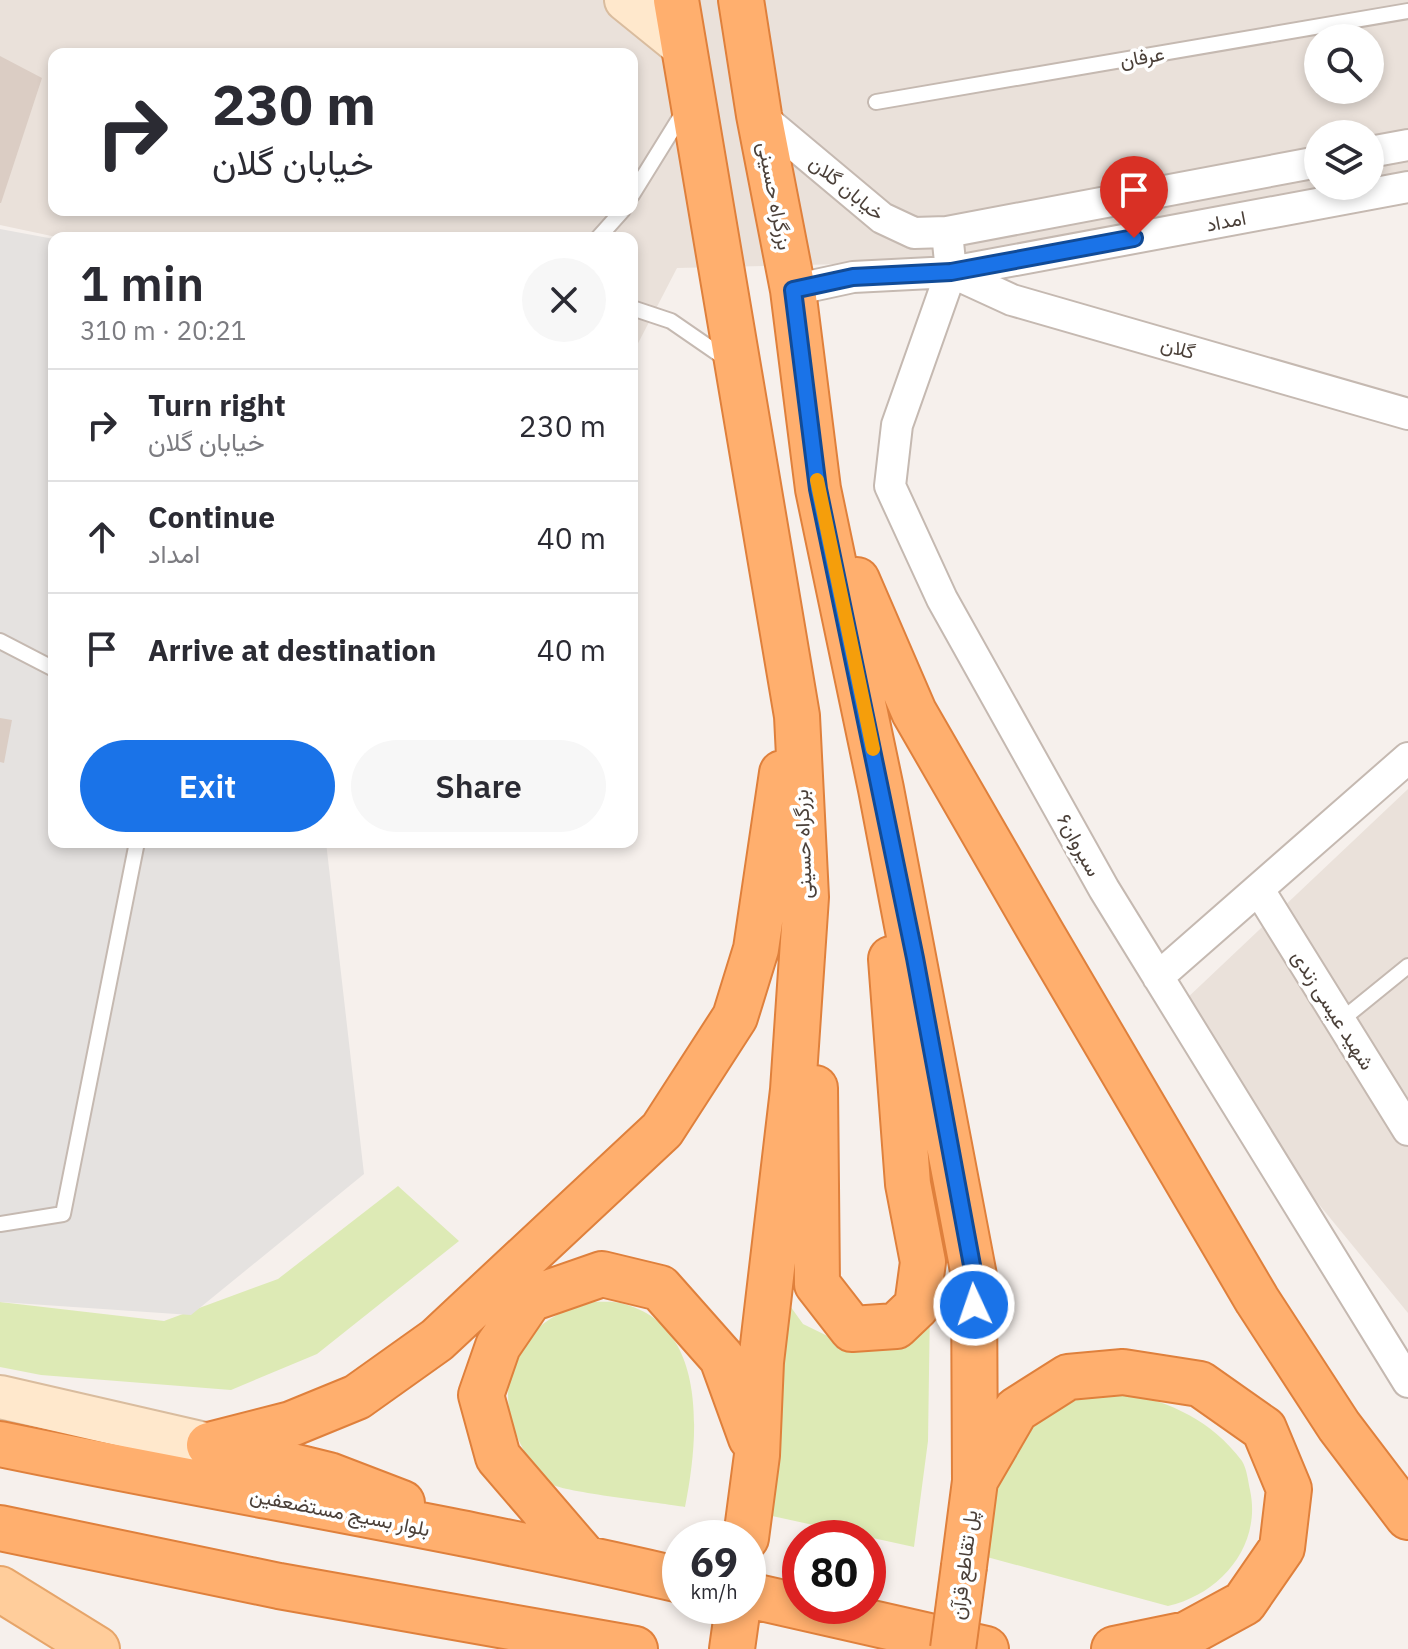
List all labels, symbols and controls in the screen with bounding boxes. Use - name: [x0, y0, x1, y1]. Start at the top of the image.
- map controls: [1304, 24, 1384, 200]
- button: search: [1304, 24, 1384, 104]
- street label: عرفان: [1118, 39, 1166, 74]
- text: 230 m: [212, 68, 376, 140]
- icon: right: [80, 80, 184, 184]
- button: layers: [1304, 120, 1384, 200]
- text: خیابان گلان: [212, 138, 374, 185]
- street label: بزرگراه حسینی: [752, 140, 799, 252]
- street label: خیابان گلان: [804, 149, 891, 226]
- pin: [1100, 156, 1168, 238]
- icon: arrive: [1112, 168, 1156, 212]
- street label: امداد: [1204, 203, 1248, 238]
- text: 1 min: [80, 252, 204, 314]
- button: close: [522, 258, 606, 342]
- text: 310 m · 20:21: [80, 313, 246, 347]
- street label: گلان: [1158, 330, 1199, 365]
- text: Turn right: [148, 385, 286, 424]
- icon: right: [80, 403, 124, 447]
- text: 230 m: [519, 406, 606, 445]
- text: خیابان گلان: [148, 424, 265, 458]
- text: Continue: [148, 497, 275, 536]
- icon: ahead: [80, 515, 124, 559]
- text: 40 m: [537, 518, 606, 557]
- text: امداد: [148, 536, 200, 570]
- icon: arrive: [80, 627, 124, 671]
- text: Arrive at destination: [148, 630, 436, 669]
- text: 40 m: [537, 630, 606, 669]
- button: Exit: [80, 740, 335, 832]
- button: Share: [351, 740, 606, 832]
- street label: بزرگراه حسینی: [787, 789, 818, 899]
- street label: سیروان۶: [1051, 808, 1108, 881]
- street label: شهید عیسی زندی: [1286, 945, 1381, 1075]
- position arrow: [932, 1263, 1016, 1347]
- street label: بلوار بسیج مستضعفین: [248, 1481, 432, 1543]
- street label: پل تقاطع قرآن: [943, 1509, 985, 1621]
- speed limit sign: 80: [782, 1520, 886, 1624]
- text: 69: [690, 1536, 738, 1588]
- text: km/h: [690, 1578, 738, 1605]

